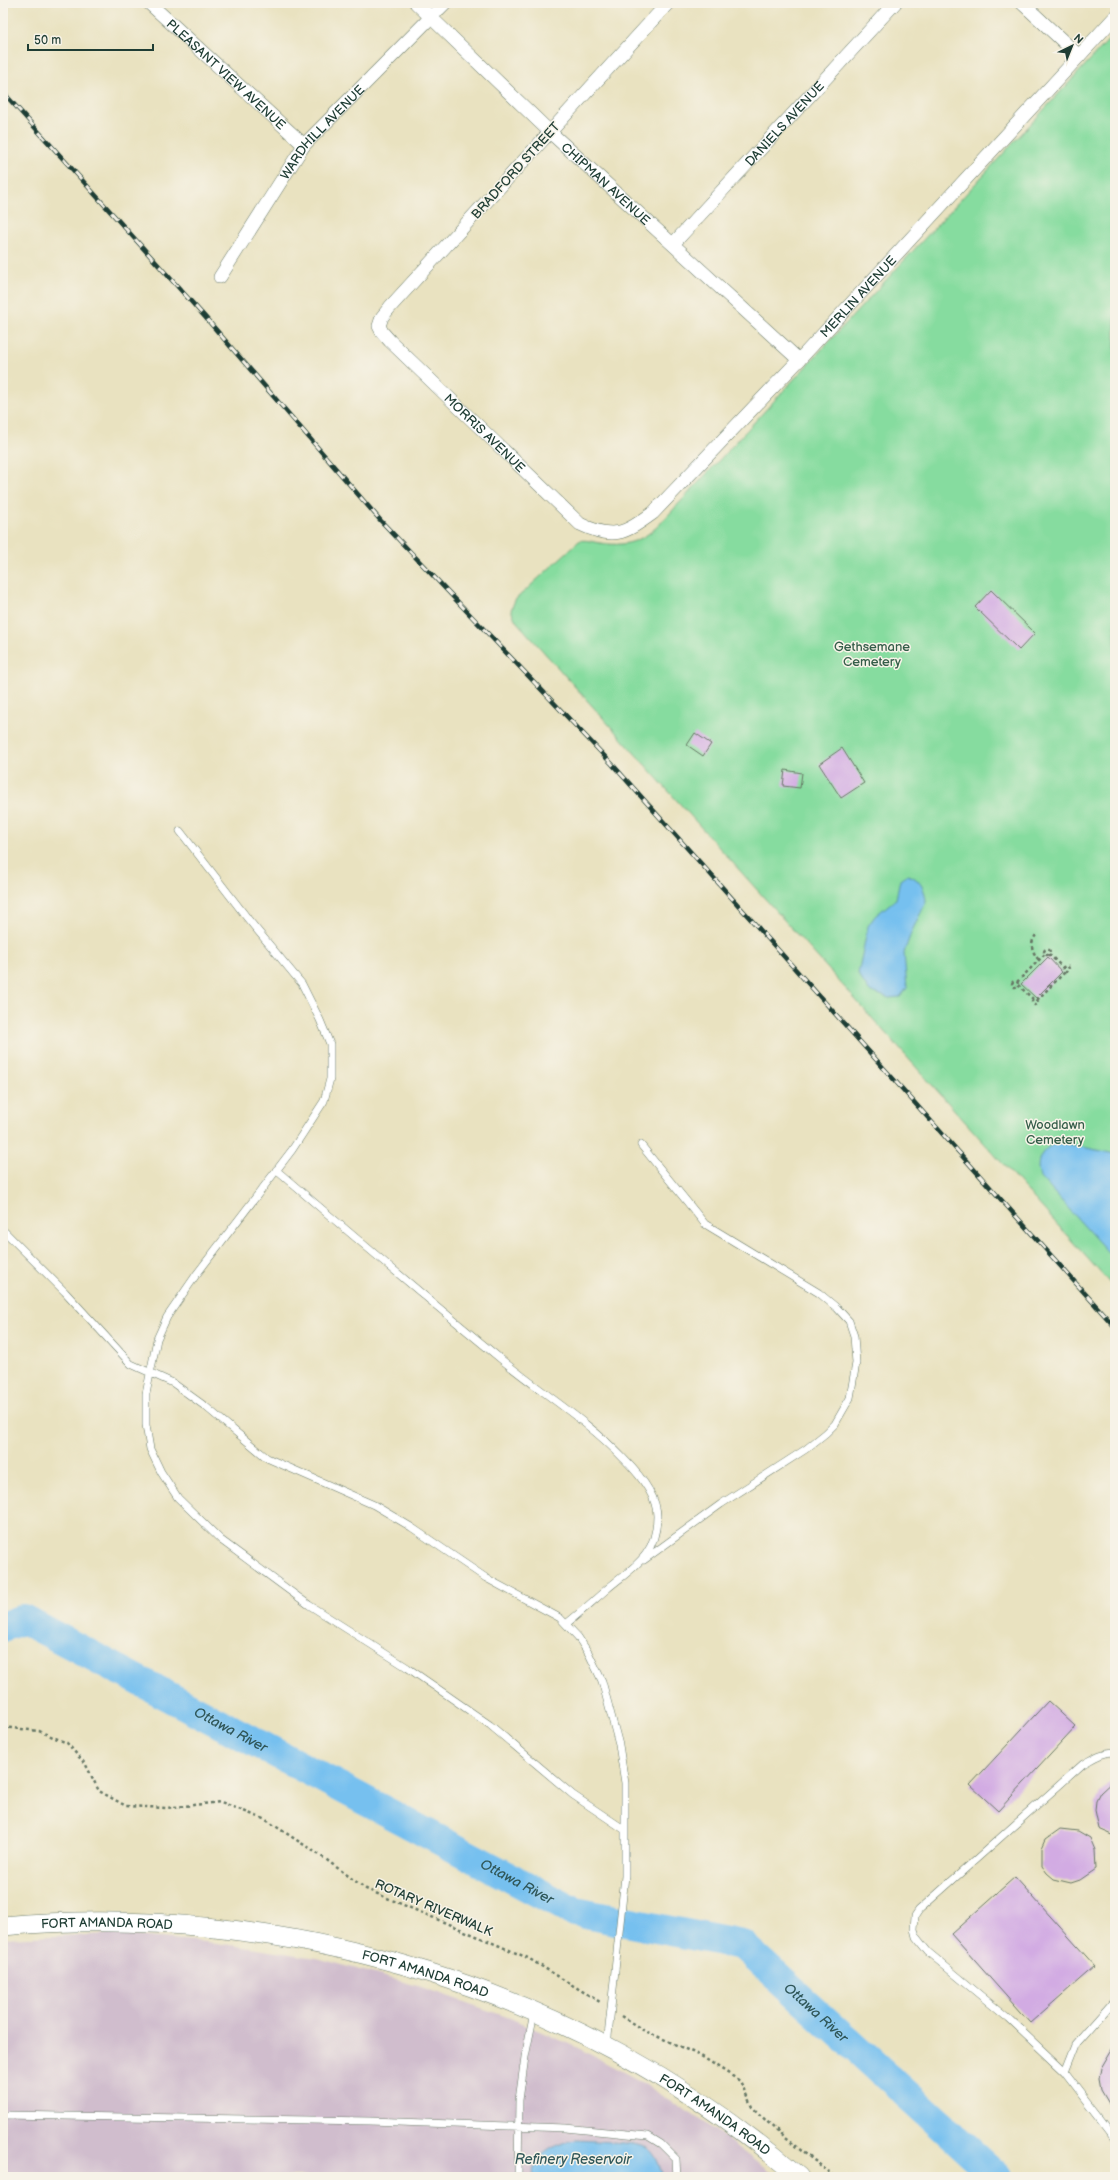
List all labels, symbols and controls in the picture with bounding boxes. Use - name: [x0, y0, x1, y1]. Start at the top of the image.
- street label: PLEASANT VIEW AVENUE: [163, 16, 289, 134]
- scale bar: [28, 26, 153, 52]
- north arrow: [1052, 26, 1092, 66]
- text: N: [1071, 31, 1086, 47]
- text: 50 m: [34, 33, 61, 48]
- street label: DANIELS AVENUE: [742, 78, 828, 170]
- street label: WARDHILL AVENUE: [277, 82, 368, 183]
- street label: BRADFORD STREET: [468, 119, 564, 222]
- street label: CHIPMAN AVENUE: [558, 139, 653, 229]
- street label: MERLIN AVENUE: [817, 252, 900, 341]
- street label: MORRIS AVENUE: [441, 391, 529, 476]
- park label: Gethsemane Cemetery: [834, 639, 910, 670]
- park label: Woodlawn Cemetery: [1025, 1117, 1085, 1148]
- water label: Ottawa River: [191, 1703, 271, 1757]
- water label: Ottawa River: [477, 1855, 557, 1909]
- street label: ROTARY RIVERWALK: [372, 1876, 495, 1940]
- street label: FORT AMANDA ROAD: [41, 1915, 173, 1933]
- street label: FORT AMANDA ROAD: [360, 1947, 491, 2001]
- water label: Ottawa River: [780, 1979, 852, 2047]
- street label: FORT AMANDA ROAD: [656, 2071, 773, 2159]
- water label: Refinery Reservoir: [515, 2151, 632, 2168]

